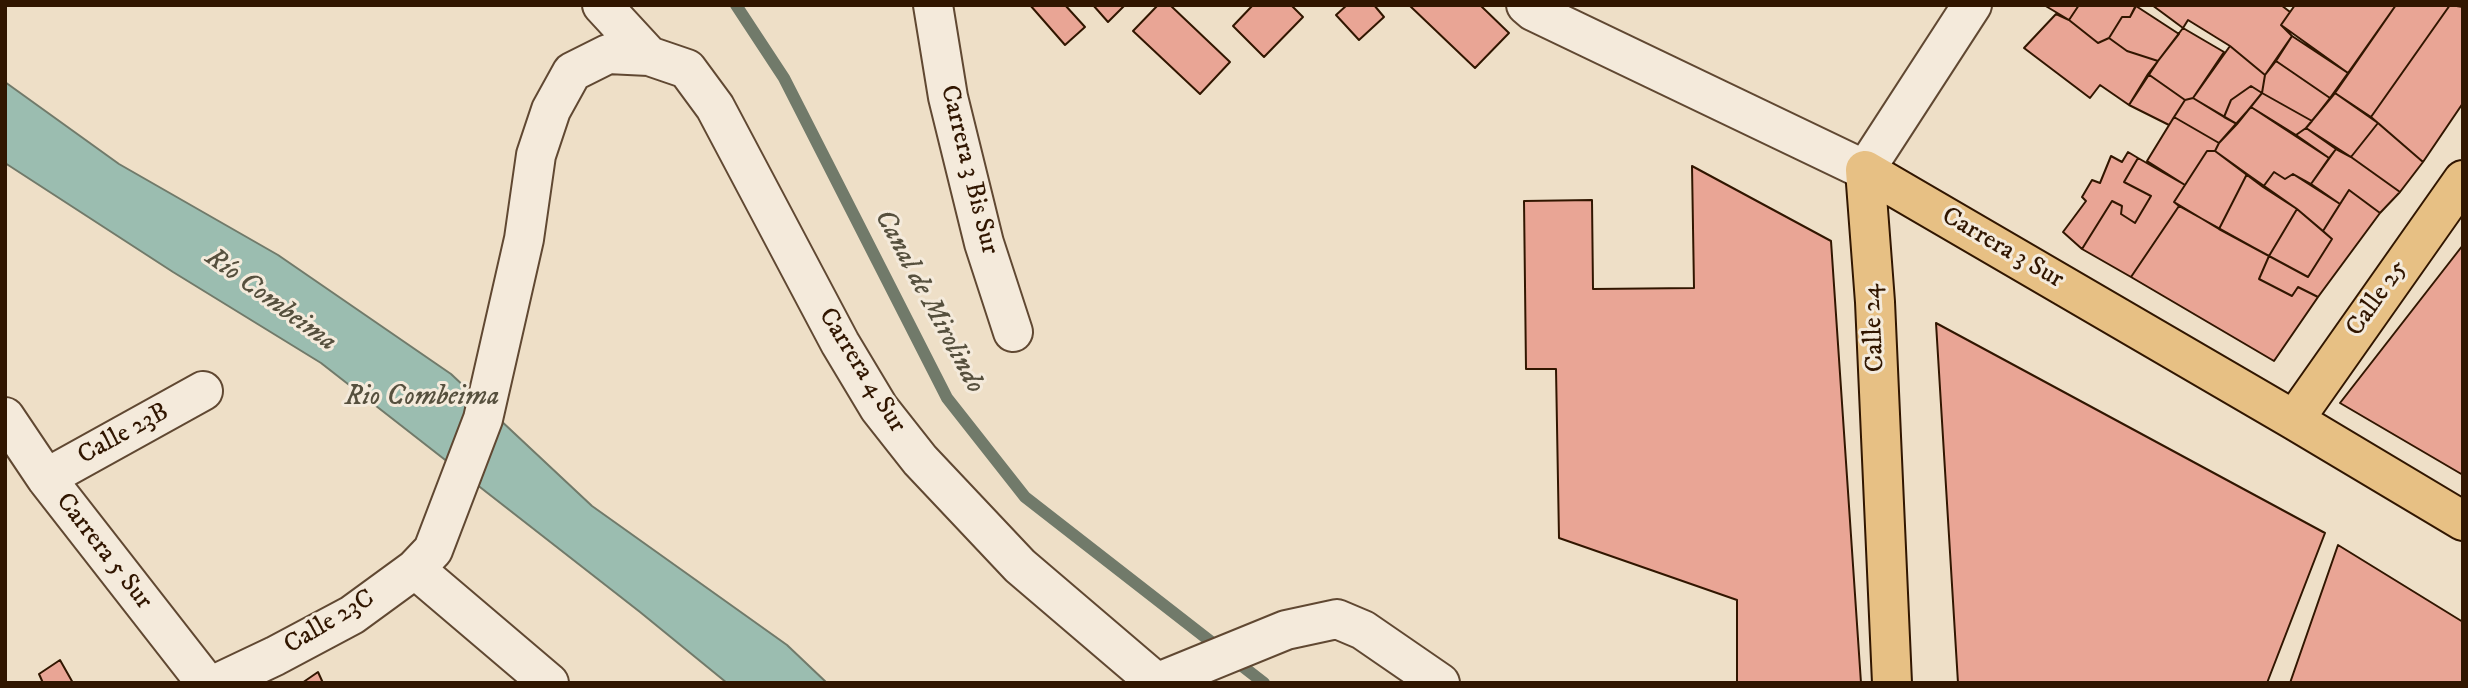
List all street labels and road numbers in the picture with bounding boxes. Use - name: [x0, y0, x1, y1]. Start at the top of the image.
- street label: Carrera 3 Bis Sur: [932, 82, 1004, 258]
- street label: Carrera 3 Sur: [1935, 202, 2069, 296]
- street label: Calle 25: [2341, 255, 2415, 343]
- street label: Calle 24: [1857, 283, 1893, 373]
- street label: Carrera 4 Sur: [810, 303, 912, 439]
- street label: Calle 23B: [73, 397, 175, 473]
- street label: Carrera 5 Sur: [48, 488, 158, 616]
- street label: Calle 23C: [279, 584, 381, 662]

